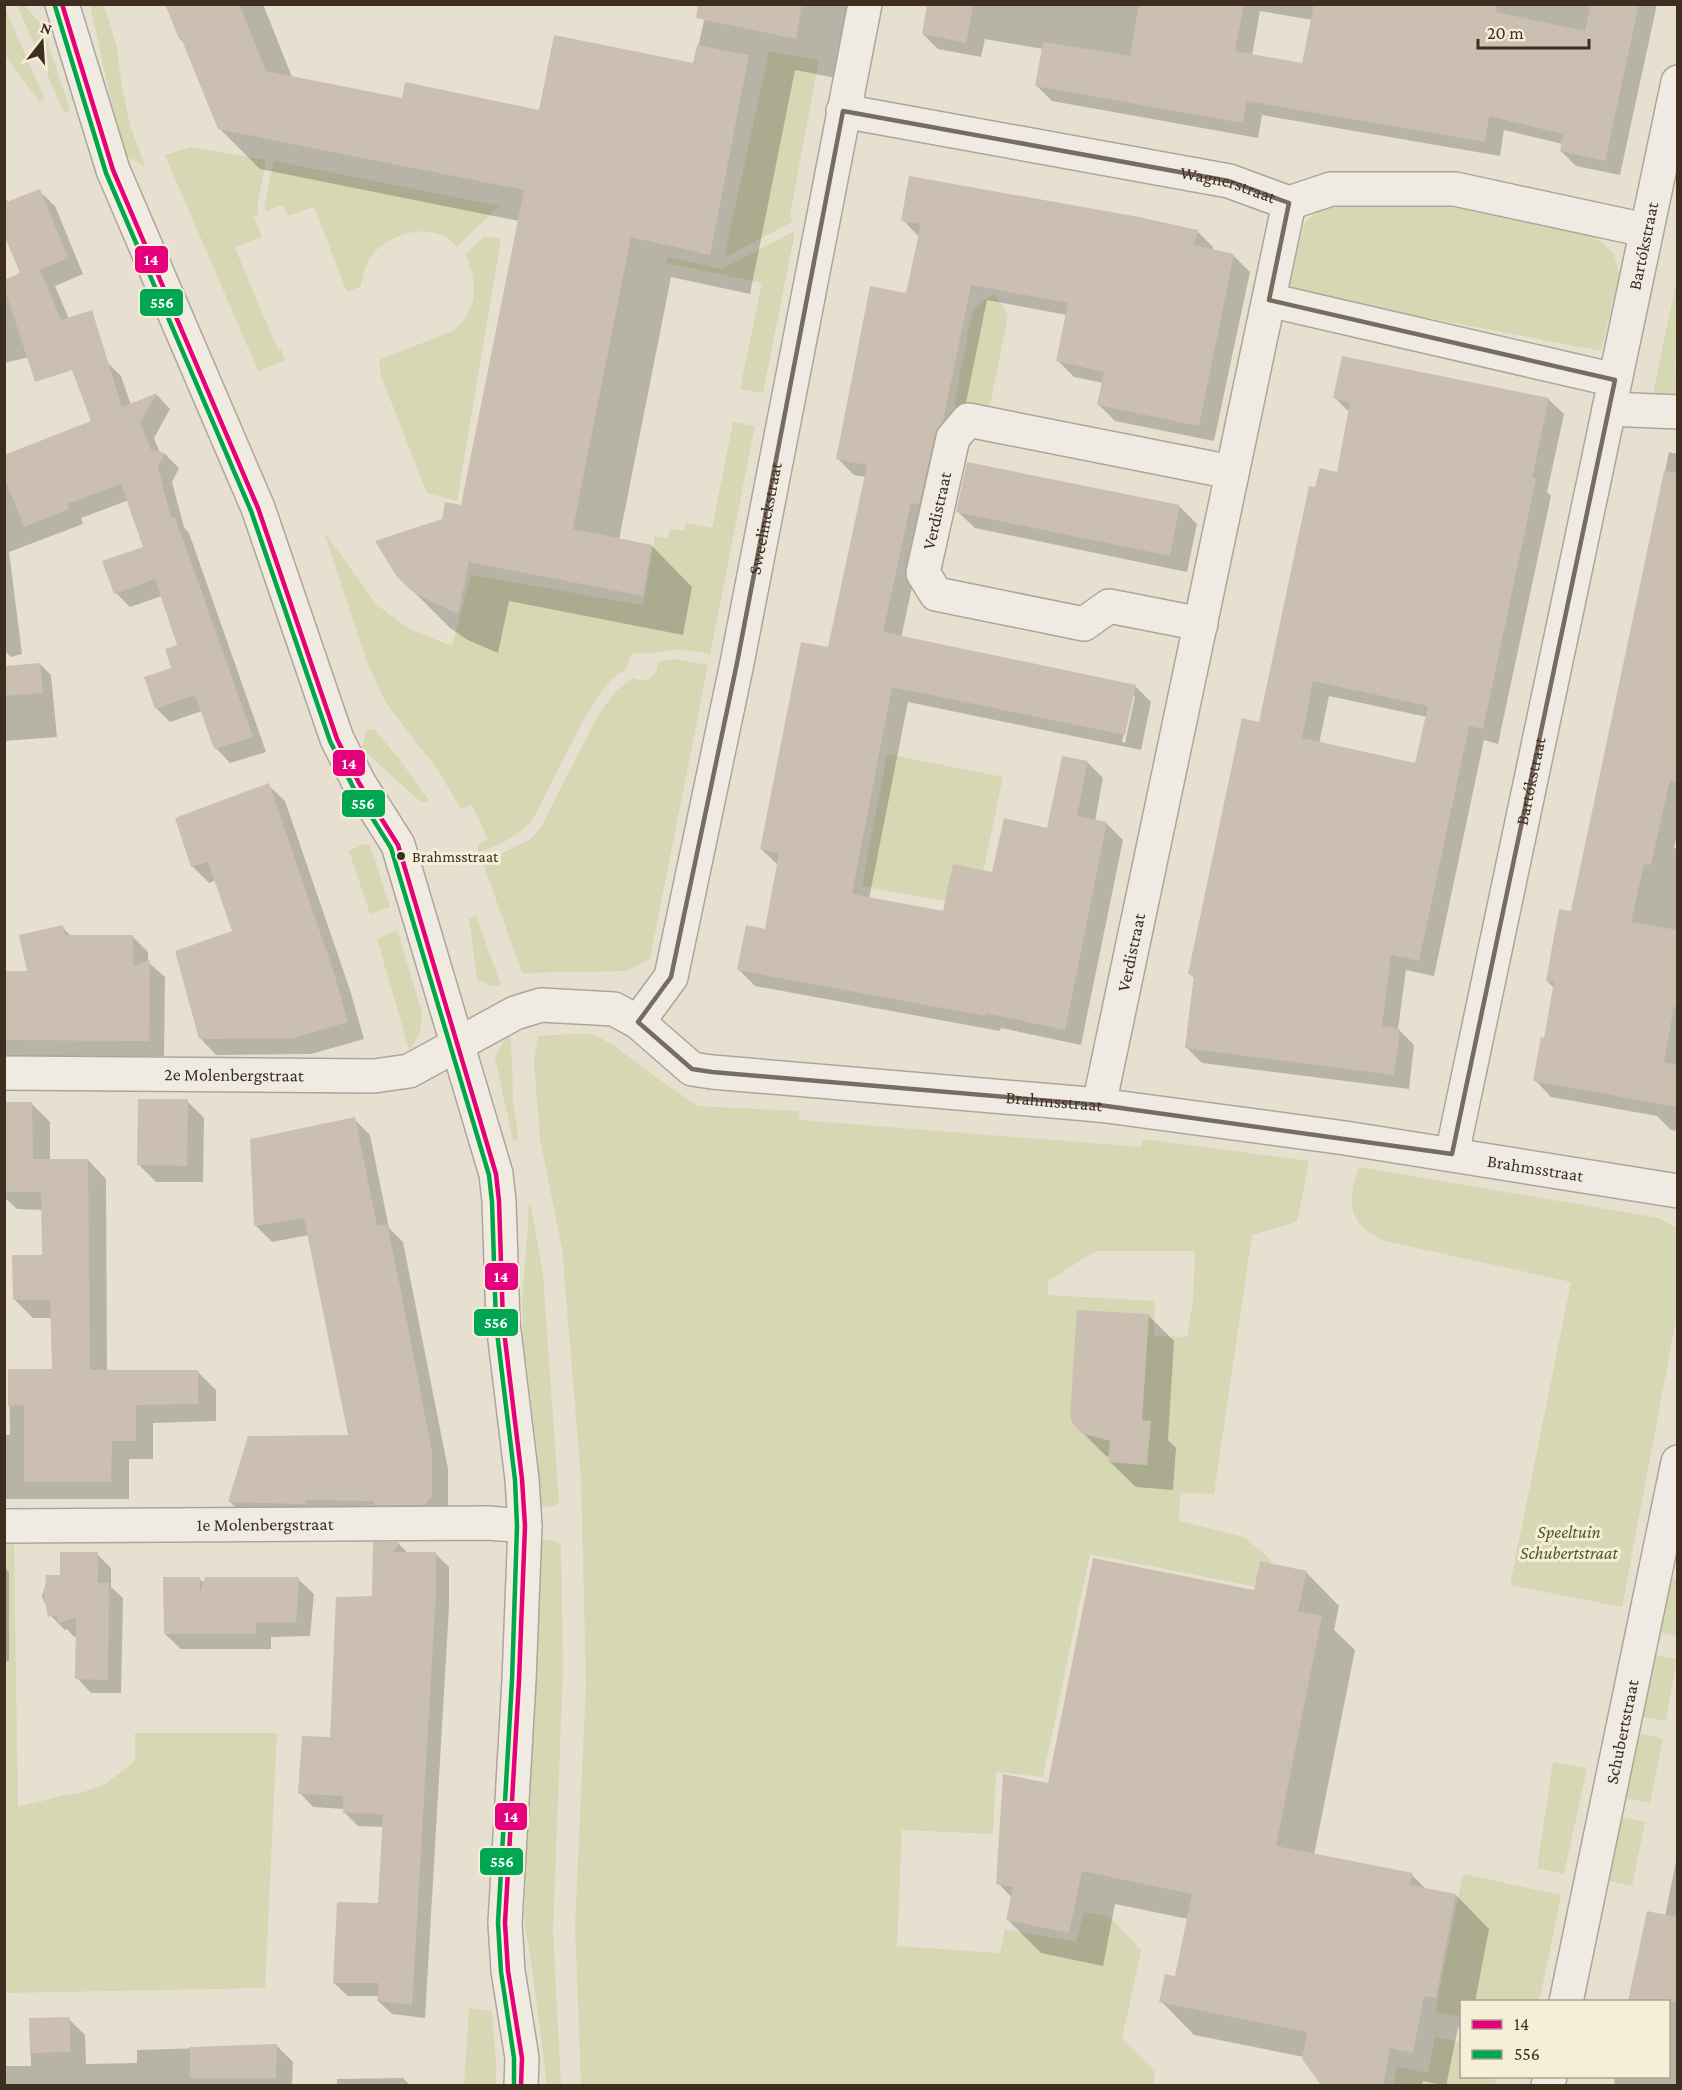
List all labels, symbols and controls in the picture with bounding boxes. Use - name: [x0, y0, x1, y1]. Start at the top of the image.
- north arrow: [12, 12, 72, 72]
- scale bar: [1478, 12, 1589, 50]
- text: N: [39, 18, 54, 38]
- text: 20 m: [1487, 23, 1524, 43]
- street label: Wagnerstraat: [1179, 162, 1279, 208]
- street label: Bartókstraat: [1624, 199, 1663, 292]
- line badge: 14: [134, 245, 169, 274]
- text: 14: [144, 251, 159, 268]
- line badge: 556: [139, 288, 184, 317]
- text: 556: [150, 294, 174, 311]
- street label: Sweelinckstraat: [744, 460, 786, 576]
- street label: Verdistraat: [918, 469, 955, 552]
- street label: Bartókstraat: [1512, 734, 1550, 827]
- line badge: 14: [332, 749, 366, 777]
- text: 14: [342, 755, 357, 772]
- line badge: 556: [341, 789, 386, 818]
- text: 556: [351, 795, 375, 812]
- place label: Brahmsstraat: [412, 848, 499, 865]
- marker: Brahmsstraat: [395, 850, 407, 862]
- street label: Verdistraat: [1113, 910, 1149, 993]
- street label: 2e Molenbergstraat: [164, 1064, 305, 1085]
- street label: Brahmsstraat: [1005, 1087, 1105, 1116]
- street label: Brahmsstraat: [1486, 1151, 1586, 1186]
- line badge: 14: [484, 1262, 519, 1291]
- text: 14: [494, 1268, 509, 1285]
- line badge: 556: [473, 1308, 519, 1337]
- text: 556: [484, 1314, 508, 1331]
- street label: 1e Molenbergstraat: [196, 1514, 335, 1535]
- park label: Speeltuin Schubertstraat: [1520, 1522, 1619, 1563]
- street label: Schubertstraat: [1601, 1677, 1643, 1786]
- line badge: 14: [494, 1802, 528, 1831]
- text: 14: [504, 1808, 519, 1825]
- line badge: 556: [479, 1847, 524, 1876]
- text: 556: [490, 1853, 514, 1870]
- legend: [1460, 2000, 1670, 2078]
- text: 14: [1514, 2014, 1529, 2034]
- text: 556: [1514, 2044, 1540, 2064]

